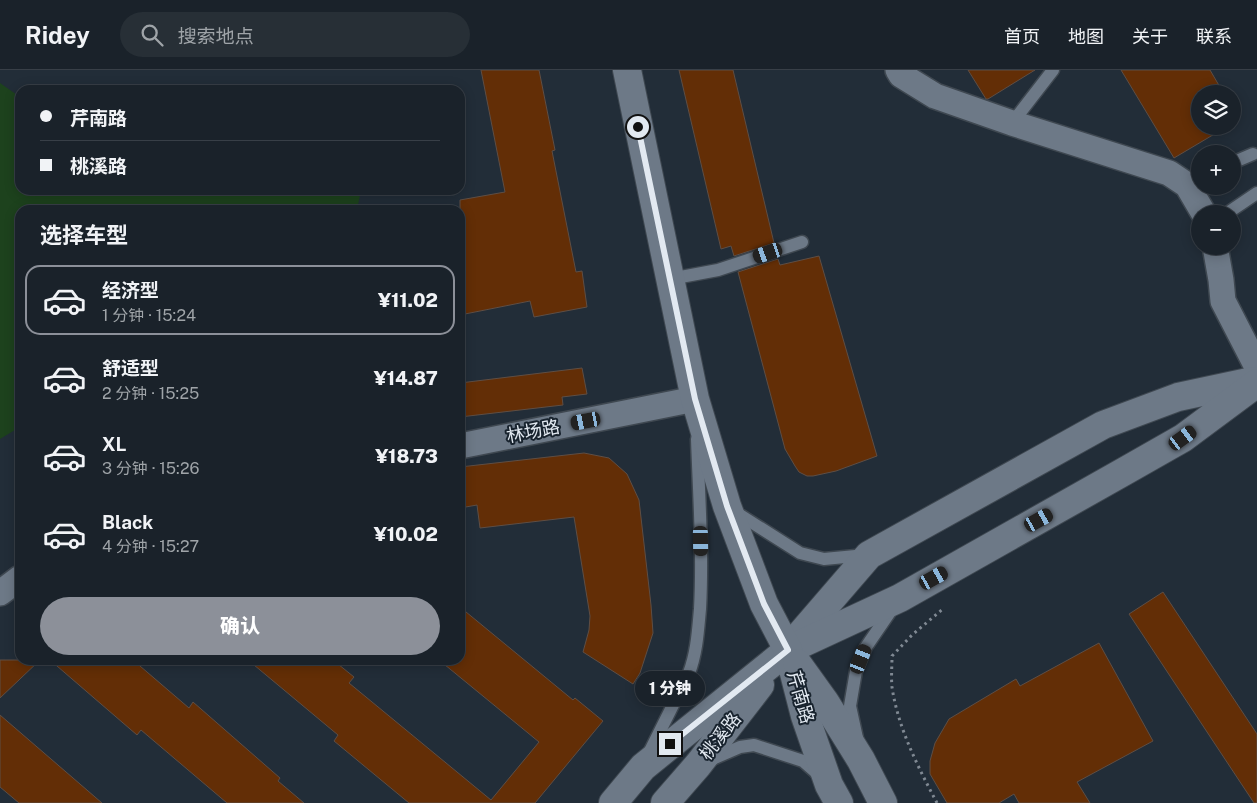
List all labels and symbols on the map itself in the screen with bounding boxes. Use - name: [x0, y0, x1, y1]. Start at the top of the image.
- route start: [627, 116, 649, 138]
- car: [751, 241, 784, 265]
- car: [569, 411, 602, 431]
- street label: 林场路: [504, 416, 562, 446]
- car: [1166, 423, 1199, 453]
- car: [1022, 506, 1055, 534]
- car: [693, 526, 708, 556]
- car: [917, 564, 950, 592]
- car: [848, 642, 873, 676]
- street label: 芹南路: [783, 668, 819, 726]
- callout: 1 分钟: [635, 672, 705, 706]
- street label: 桃溪路: [695, 708, 745, 764]
- route end: [659, 733, 681, 755]

